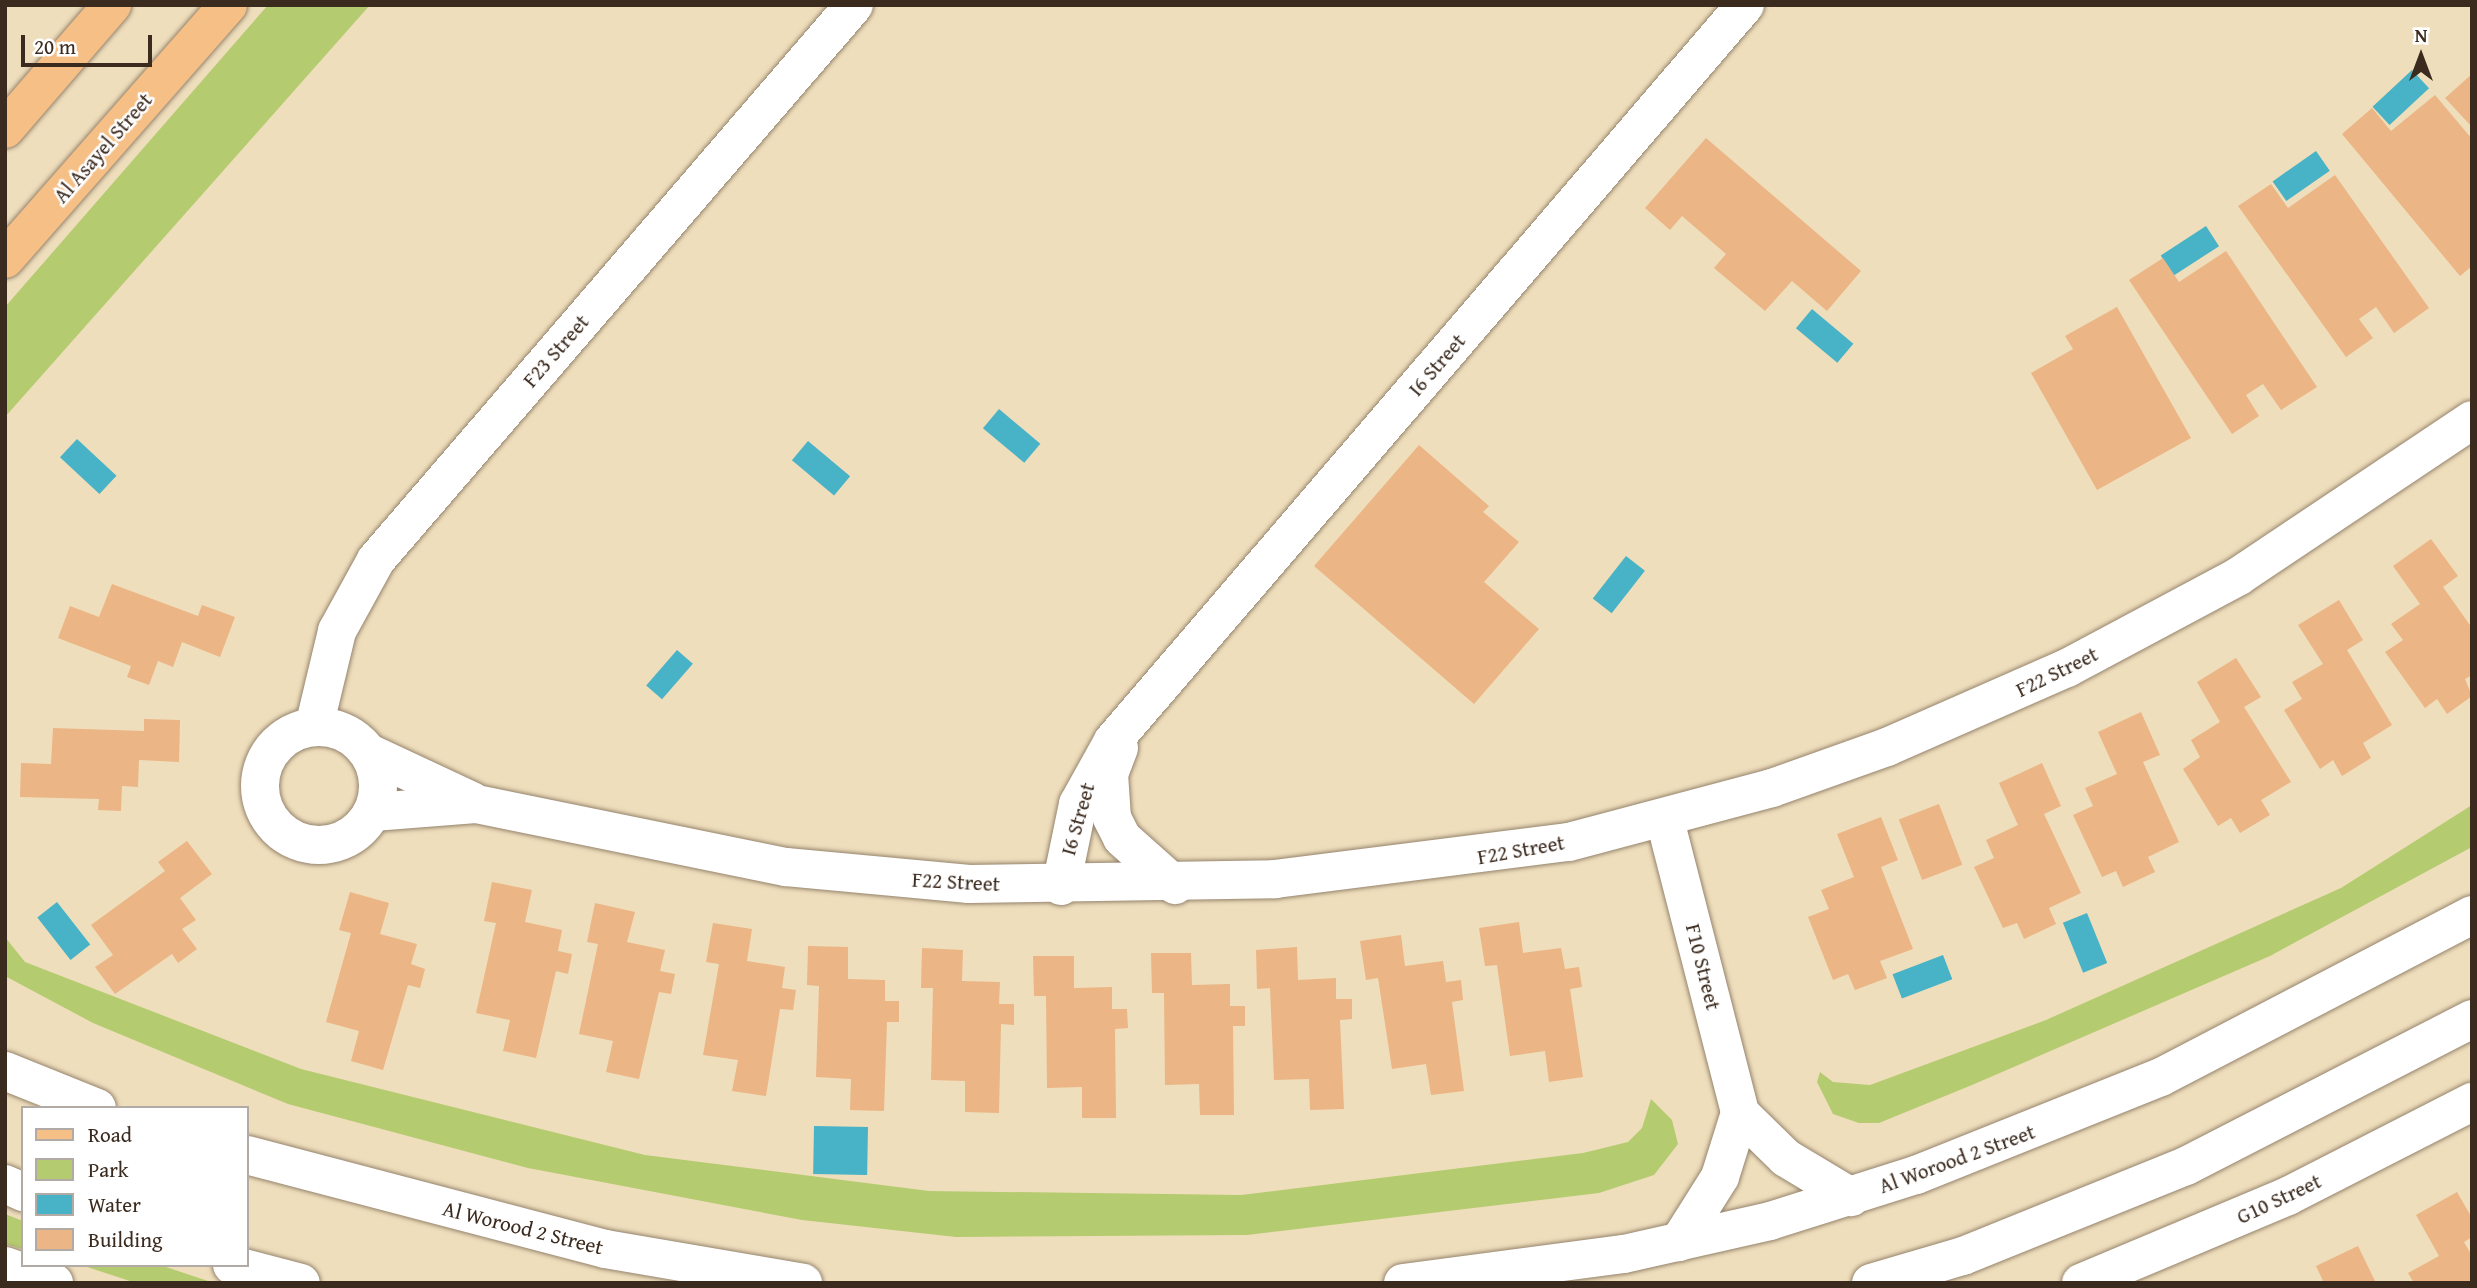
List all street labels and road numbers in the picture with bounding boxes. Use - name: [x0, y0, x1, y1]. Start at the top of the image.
- street label: Al Asayel Street: [48, 88, 158, 208]
- street label: F23 Street: [518, 309, 594, 393]
- street label: I6 Street: [1403, 329, 1471, 401]
- street label: F22 Street: [2012, 641, 2102, 703]
- street label: I6 Street: [1056, 780, 1100, 858]
- street label: F22 Street: [1475, 830, 1567, 870]
- street label: F22 Street: [911, 867, 1001, 897]
- street label: F10 Street: [1680, 921, 1726, 1013]
- street label: Al Worood 2 Street: [1875, 1119, 2039, 1199]
- street label: G10 Street: [2233, 1168, 2325, 1230]
- street label: Al Worood 2 Street: [440, 1196, 606, 1260]

